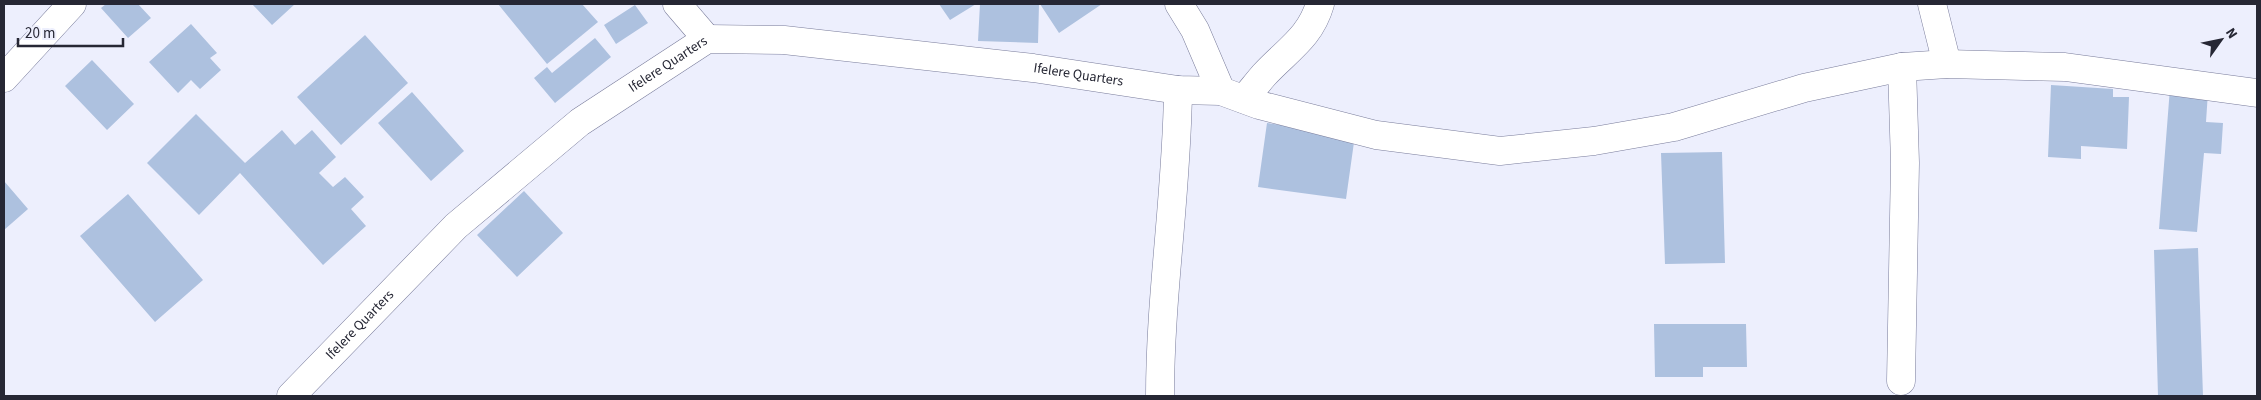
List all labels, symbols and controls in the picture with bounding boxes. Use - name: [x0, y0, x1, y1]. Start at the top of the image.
- scale bar: [18, 15, 122, 47]
- north arrow: [2196, 15, 2246, 65]
- text: 20 m: [25, 23, 55, 44]
- text: N: [2220, 24, 2242, 43]
- street label: Ifelere Quarters: [625, 31, 712, 98]
- street label: Ifelere Quarters: [1032, 58, 1125, 92]
- street label: Ifelere Quarters: [321, 285, 399, 364]

